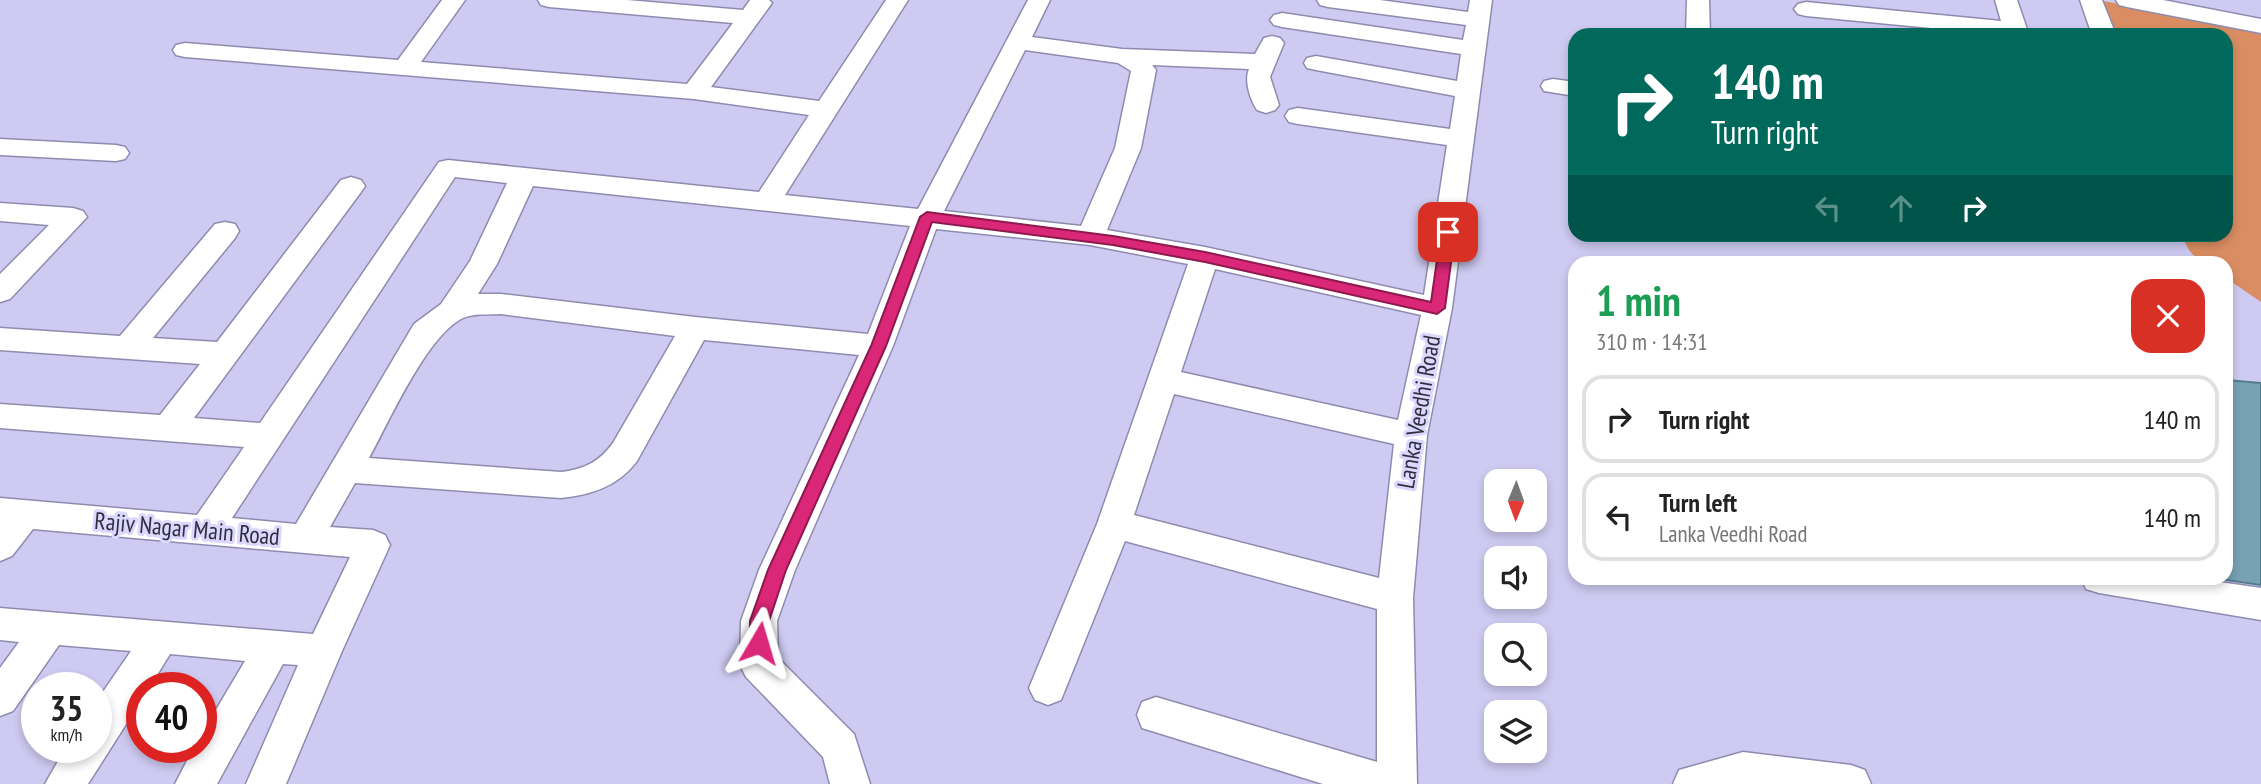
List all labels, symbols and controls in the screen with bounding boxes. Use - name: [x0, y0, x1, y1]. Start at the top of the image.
- text: 140 m: [1711, 49, 1824, 113]
- icon: right: [1596, 56, 1687, 147]
- text: Turn right: [1711, 111, 1819, 153]
- icon: left: [1809, 189, 1847, 227]
- icon: ahead: [1882, 189, 1920, 227]
- icon: right: [1955, 189, 1993, 227]
- pin: [1418, 202, 1478, 262]
- icon: arrive: [1429, 213, 1467, 251]
- text: 1 min: [1596, 273, 1681, 328]
- button: close: [2131, 279, 2205, 353]
- text: 310 m · 14:31: [1596, 327, 1708, 356]
- street label: Lanka Veedhi Road: [1390, 333, 1447, 491]
- icon: right: [1600, 400, 1638, 438]
- text: Turn right: [1659, 403, 1750, 436]
- text: 140 m: [2143, 403, 2201, 436]
- north arrow: [1484, 469, 1547, 532]
- map controls: [1484, 469, 1547, 763]
- text: Turn left: [1659, 486, 1737, 519]
- icon: left: [1600, 498, 1638, 536]
- text: 140 m: [2143, 501, 2201, 534]
- street label: Rajiv Nagar Main Road: [93, 505, 281, 552]
- text: Lanka Veedhi Road: [1659, 519, 1808, 548]
- button: sound: [1484, 546, 1547, 609]
- position arrow: [722, 606, 796, 680]
- button: search: [1484, 623, 1547, 686]
- speed limit sign: 40: [126, 672, 217, 763]
- text: 35: [50, 685, 83, 731]
- button: layers: [1484, 700, 1547, 763]
- text: km/h: [51, 723, 82, 746]

